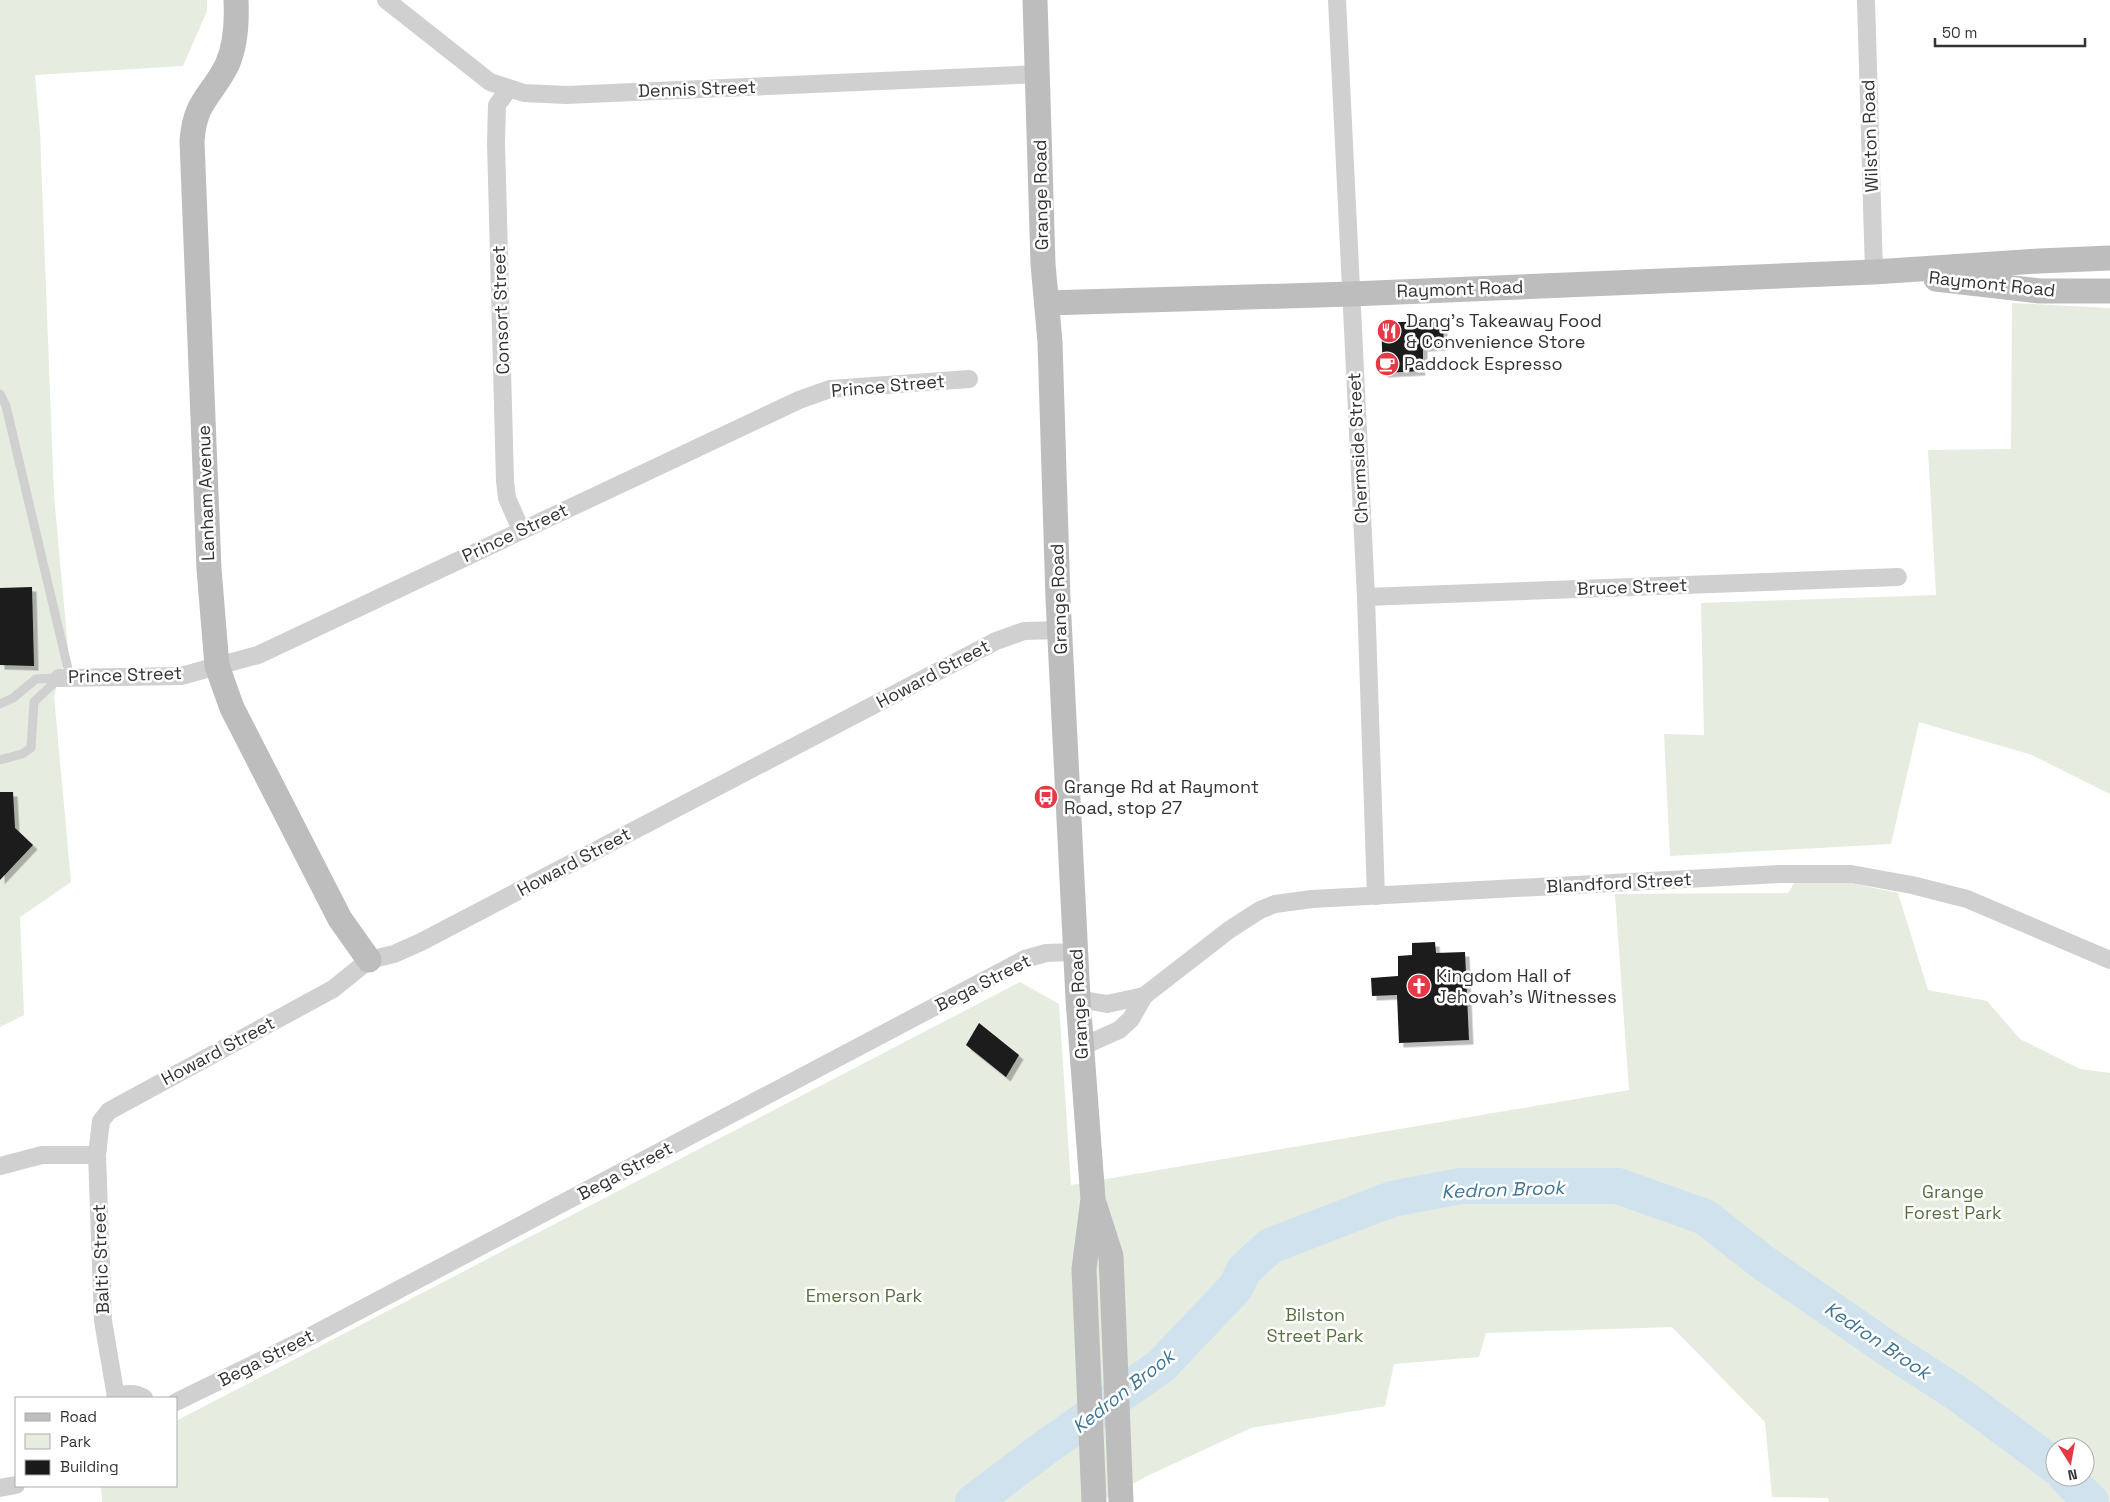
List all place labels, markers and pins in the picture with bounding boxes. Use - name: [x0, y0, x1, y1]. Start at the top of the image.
- place label: Dang's Takeaway Food & Convenience Store: [1406, 309, 1602, 353]
- restaurant icon: Dang's Takeaway Food & Convenience Store: [1376, 318, 1402, 344]
- cafe icon: Paddock Espresso: [1374, 351, 1400, 377]
- place label: Paddock Espresso: [1404, 352, 1563, 375]
- place label: Grange Rd at Raymont Road, stop 27: [1064, 775, 1259, 819]
- bus stop icon: Grange Rd at Raymont Road, stop 27: [1033, 784, 1059, 810]
- place label: Kingdom Hall of Jehovah’s Witnesses: [1436, 964, 1617, 1008]
- church icon: Kingdom Hall of Jehovah’s Witnesses: [1406, 973, 1432, 999]

